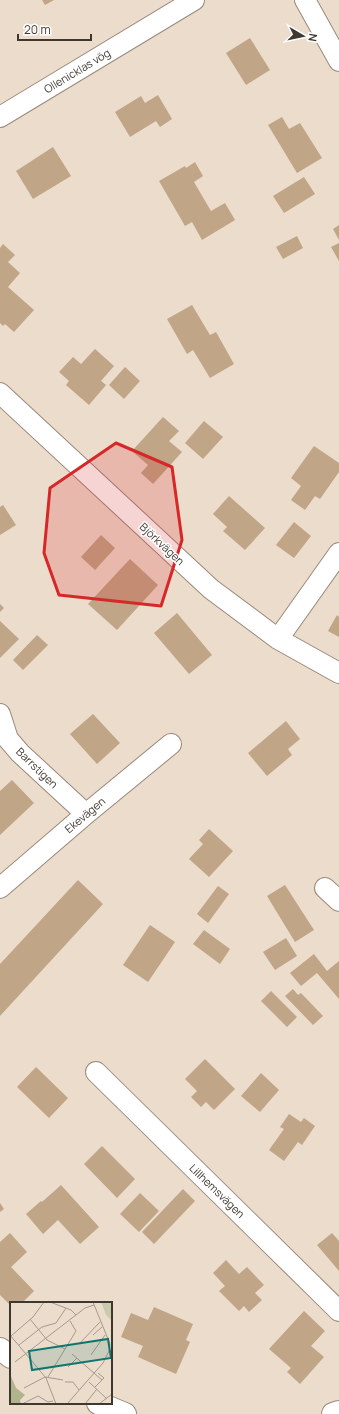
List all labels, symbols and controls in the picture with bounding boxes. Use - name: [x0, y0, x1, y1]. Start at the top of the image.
- scale bar: [18, 16, 91, 42]
- north arrow: [283, 16, 323, 56]
- text: 20 m: [24, 21, 51, 38]
- text: N: [305, 33, 321, 43]
- street label: Ollenicklas vög: [41, 45, 113, 96]
- street label: Björkvägen: [137, 519, 188, 568]
- street label: Barrstigen: [13, 744, 61, 791]
- street label: Ekevägen: [61, 793, 108, 836]
- street label: Lillhemsvägen: [186, 1160, 248, 1221]
- inset map: [10, 1302, 112, 1404]

